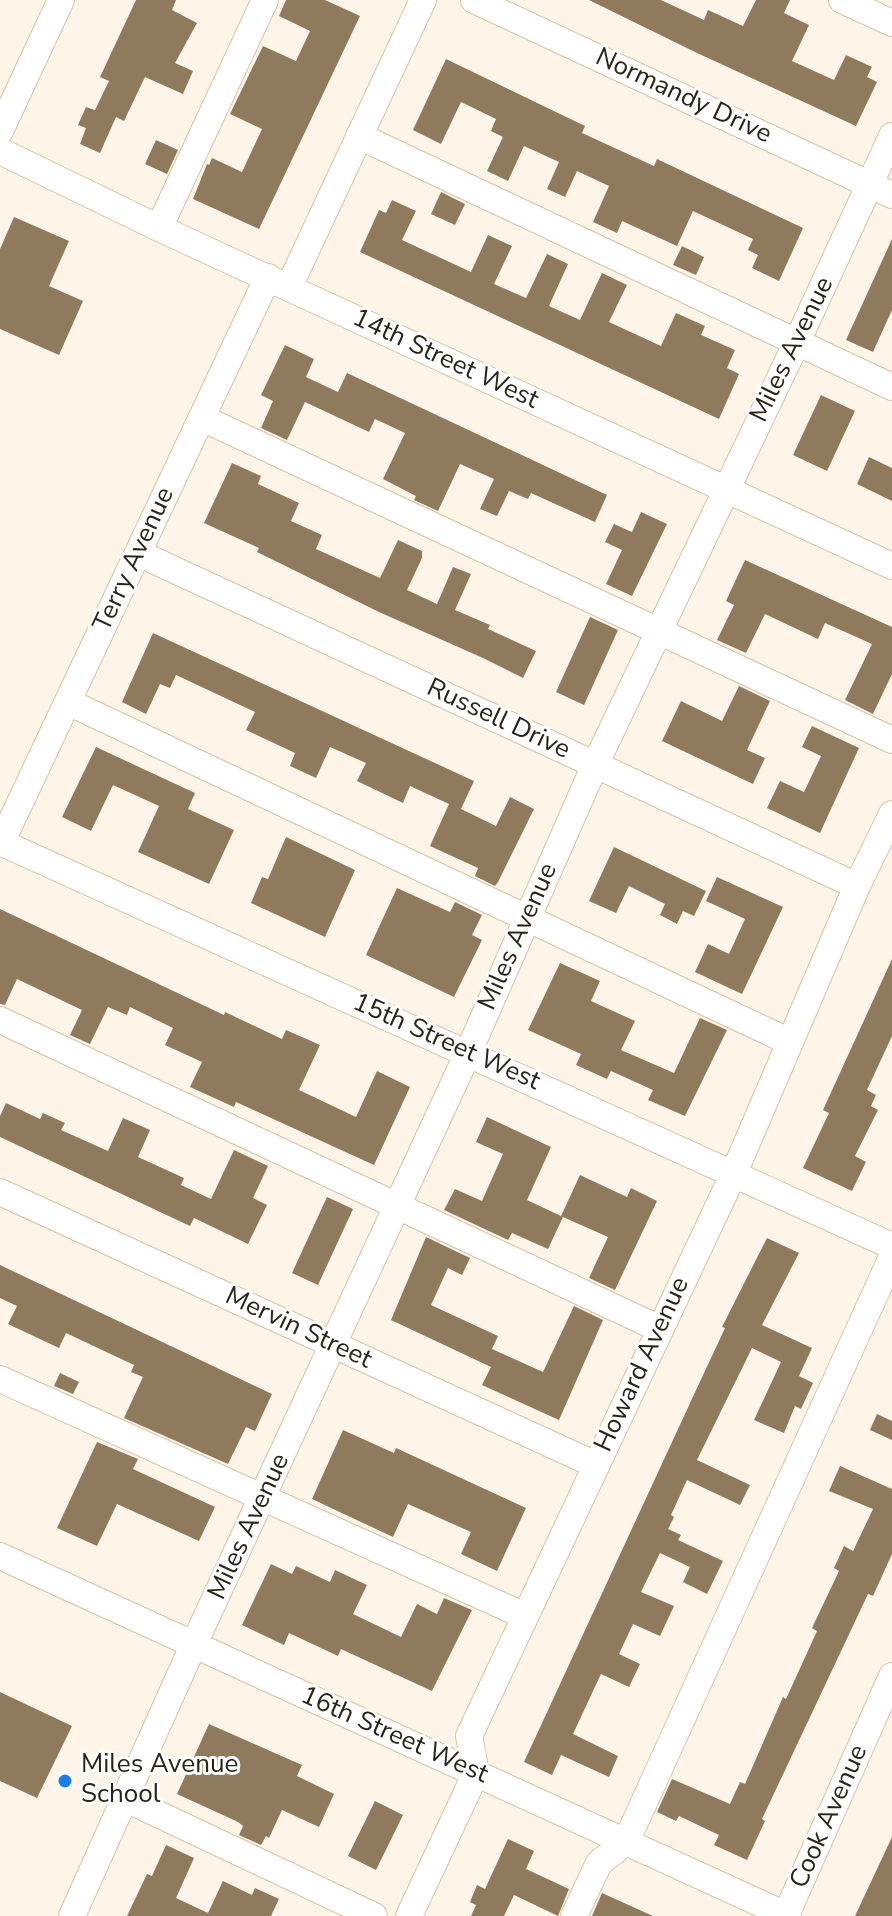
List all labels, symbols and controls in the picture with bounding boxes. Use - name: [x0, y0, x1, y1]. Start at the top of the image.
- street label: Normandy Drive: [590, 43, 776, 151]
- street label: Miles Avenue: [744, 272, 842, 428]
- street label: 14th Street West: [347, 303, 543, 417]
- street label: Terry Avenue: [88, 483, 182, 637]
- street label: Russell Drive: [421, 673, 575, 767]
- street label: Miles Avenue: [473, 859, 565, 1015]
- street label: 15th Street West: [347, 988, 545, 1098]
- street label: Howard Avenue: [589, 1273, 697, 1457]
- street label: Mervin Street: [220, 1281, 376, 1377]
- street label: Miles Avenue: [203, 1449, 297, 1605]
- street label: 16th Street West: [295, 1681, 493, 1791]
- street label: Cook Avenue: [784, 1740, 876, 1894]
- place label: Miles Avenue School: [81, 1750, 238, 1812]
- marker: Miles Avenue School: [56, 1772, 74, 1790]

